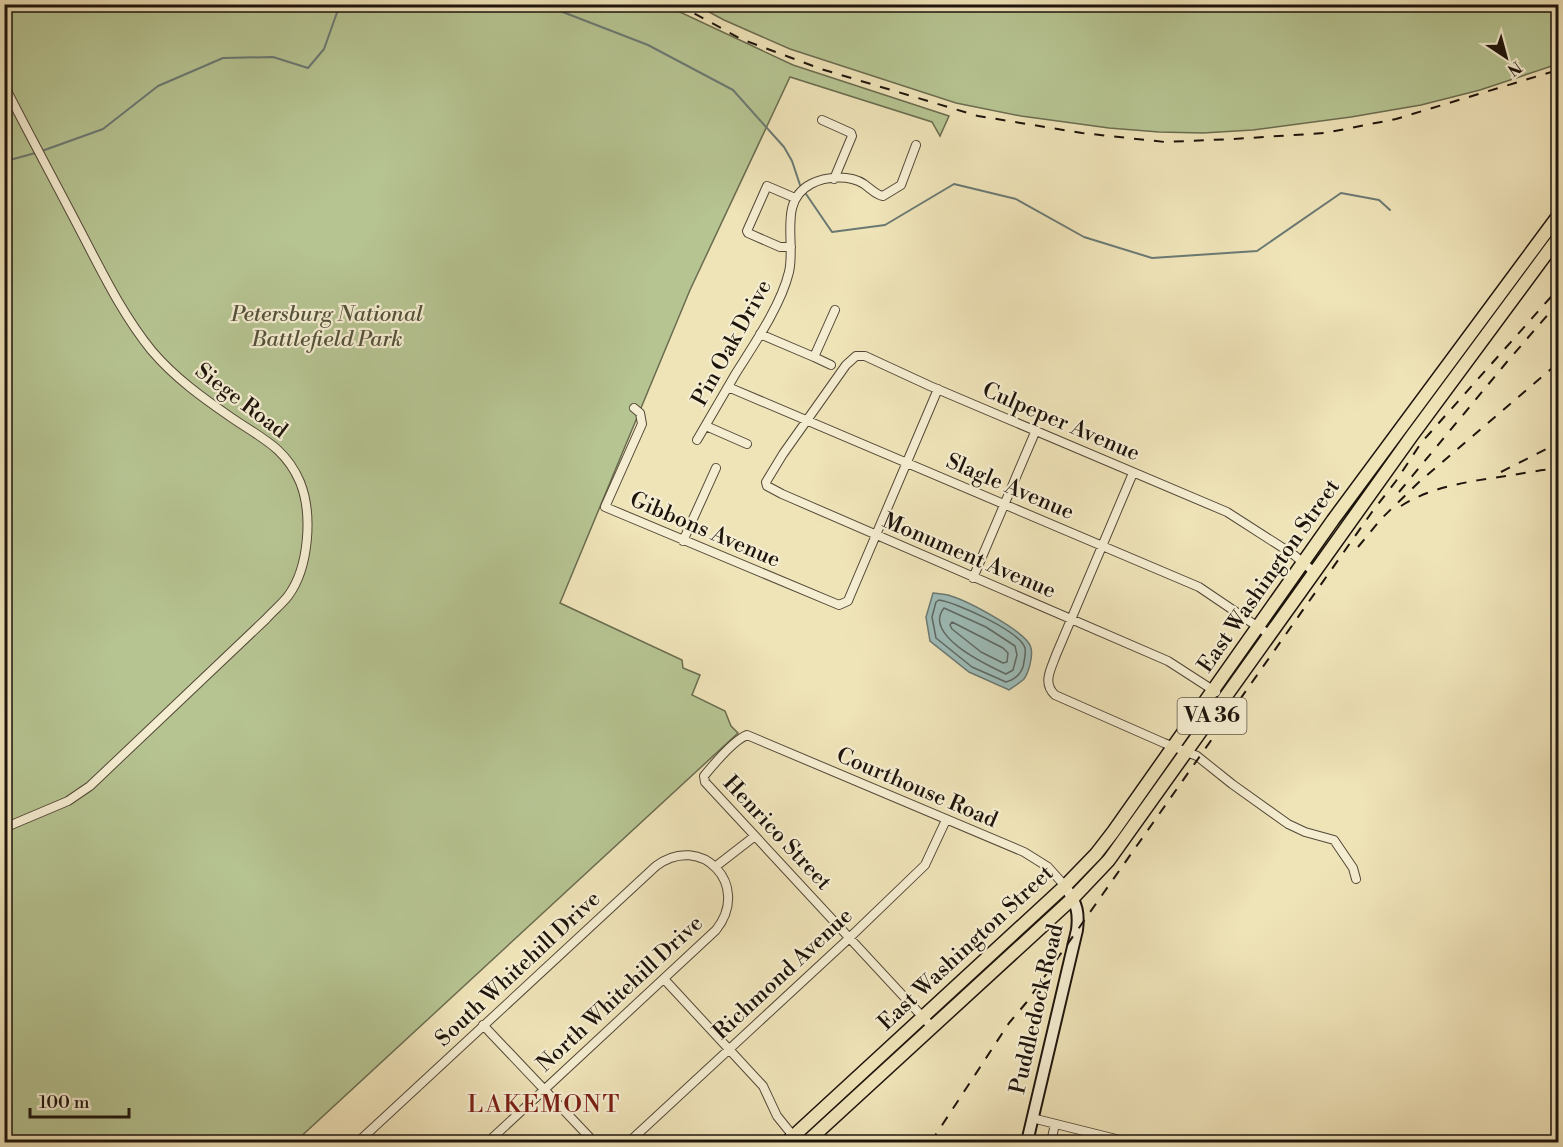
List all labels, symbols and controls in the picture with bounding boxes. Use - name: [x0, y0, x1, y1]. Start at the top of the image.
- north arrow: [1476, 27, 1536, 87]
- text: N: [1503, 57, 1525, 80]
- street label: Pin Oak Drive: [686, 275, 778, 411]
- park label: Petersburg National Battlefield Park: [230, 301, 423, 353]
- street label: Siege Road: [189, 357, 293, 445]
- street label: Culpeper Avenue: [978, 377, 1144, 467]
- street label: Slagle Avenue: [942, 448, 1078, 526]
- street label: East Washington Street: [1192, 474, 1346, 678]
- street label: Gibbons Avenue: [626, 486, 784, 574]
- street label: Monument Avenue: [878, 507, 1060, 605]
- road number: VA 36: [1178, 698, 1246, 734]
- street label: Courthouse Road: [832, 742, 1002, 834]
- street label: Henrico Street: [717, 770, 837, 896]
- street label: East Washington Street: [873, 860, 1059, 1036]
- street label: South Whitehill Drive: [430, 885, 606, 1053]
- street label: Richmond Avenue: [708, 902, 858, 1046]
- street label: North Whitehill Drive: [531, 910, 709, 1078]
- street label: Puddledock Road: [1004, 921, 1070, 1097]
- scale bar: [30, 1081, 129, 1119]
- district label: LAKEMONT: [467, 1090, 621, 1120]
- text: 100 m: [39, 1091, 90, 1114]

